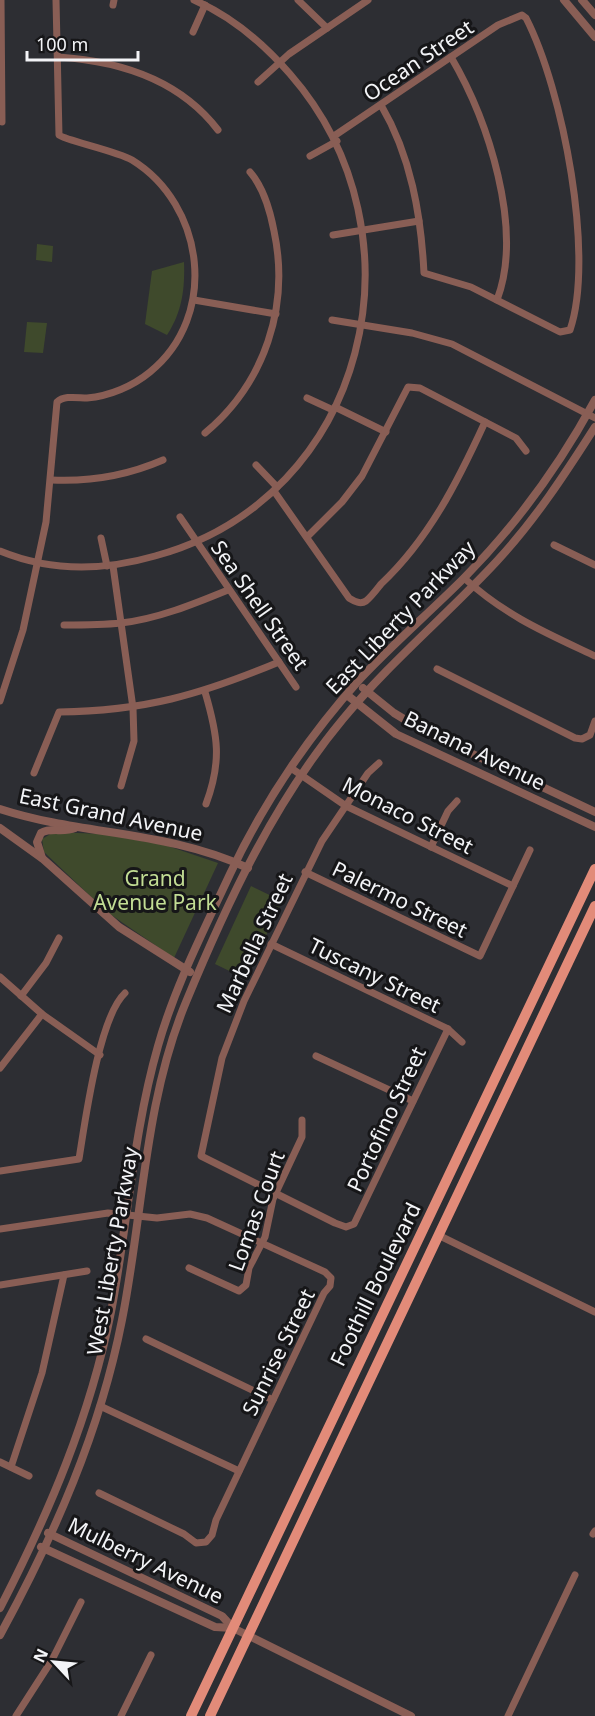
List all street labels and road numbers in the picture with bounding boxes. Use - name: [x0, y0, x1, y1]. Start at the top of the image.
- street label: Ocean Street: [357, 13, 479, 107]
- street label: East Liberty Parkway: [319, 534, 481, 700]
- street label: Sea Shell Street: [205, 535, 315, 676]
- street label: Banana Avenue: [400, 704, 550, 796]
- street label: Monaco Street: [338, 770, 479, 860]
- street label: East Grand Avenue: [17, 781, 205, 847]
- street label: Palermo Street: [328, 854, 473, 944]
- street label: Marbella Street: [209, 868, 299, 1017]
- street label: Tuscany Street: [304, 931, 446, 1019]
- street label: Portofino Street: [340, 1042, 432, 1196]
- street label: West Liberty Parkway: [80, 1144, 144, 1357]
- street label: Lomas Court: [221, 1147, 291, 1275]
- street label: Foothill Boulevard: [323, 1198, 427, 1370]
- street label: Sunrise Street: [235, 1284, 321, 1420]
- street label: Mulberry Avenue: [64, 1510, 228, 1610]

